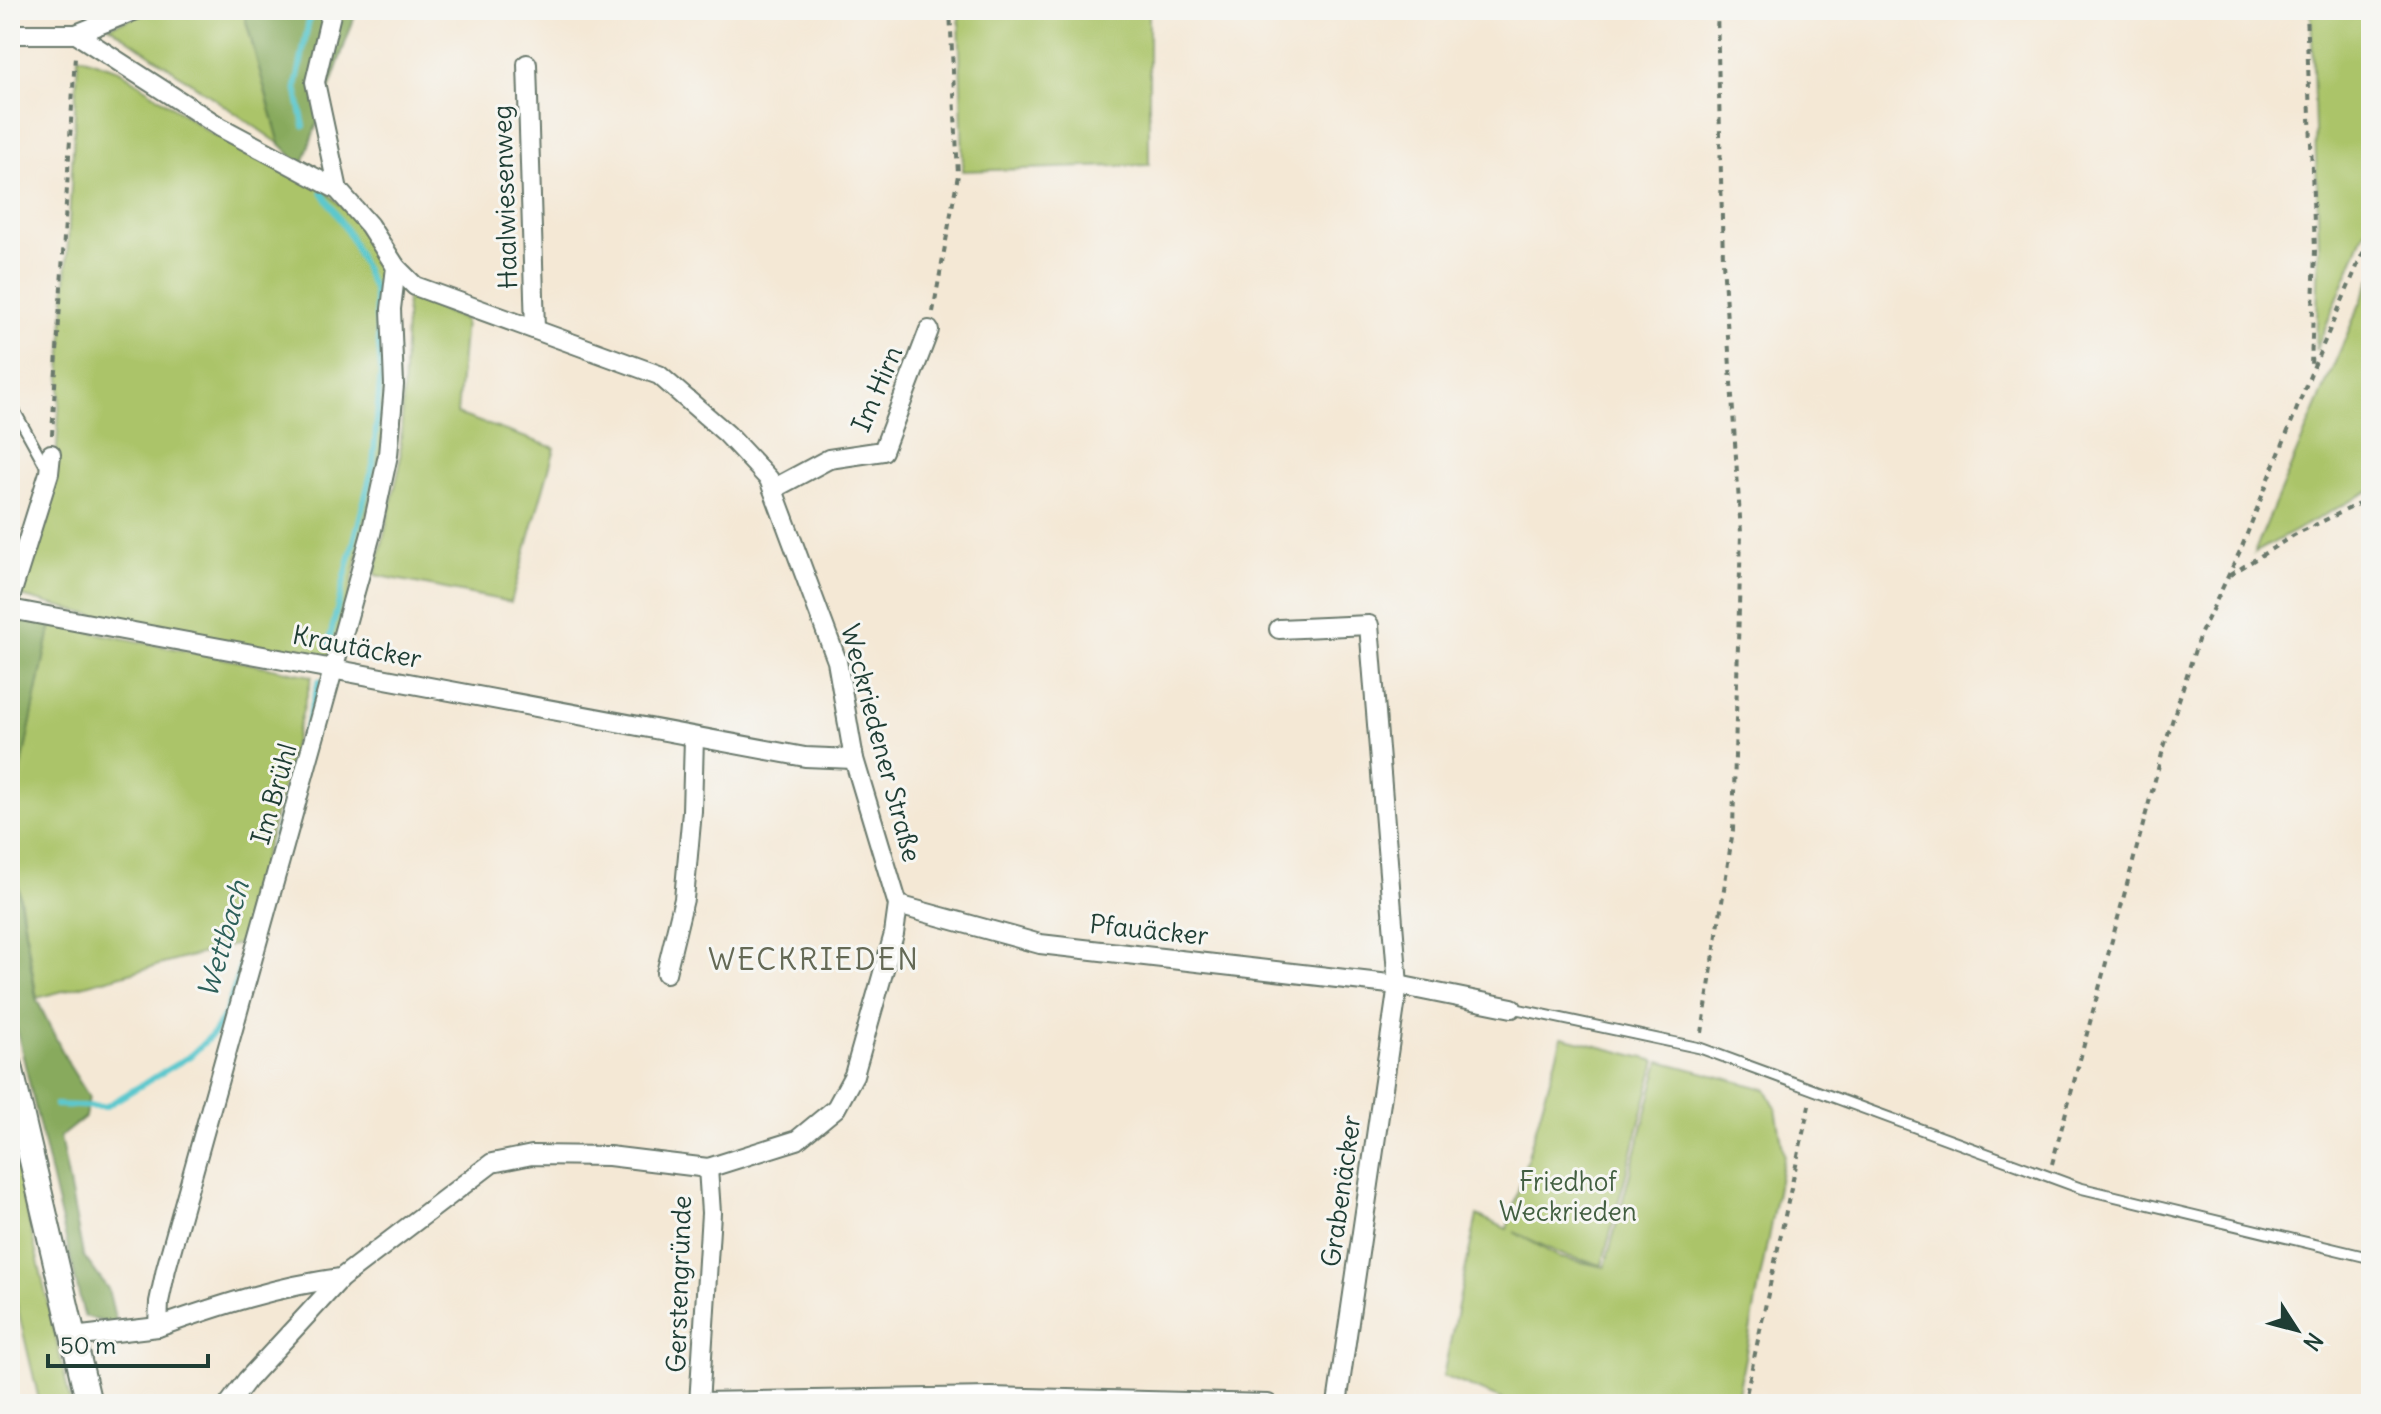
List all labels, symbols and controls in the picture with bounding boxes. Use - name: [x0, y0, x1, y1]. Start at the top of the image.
- street label: Haalwiesenweg: [485, 104, 524, 290]
- street label: Im Hirn: [844, 341, 909, 437]
- street label: Krautäcker: [290, 618, 425, 675]
- street label: Weckriedener Straße: [834, 620, 929, 865]
- street label: Im Brühl: [243, 739, 304, 848]
- water label: Wettbach: [189, 876, 257, 1002]
- street label: Pfauäcker: [1088, 907, 1210, 952]
- district label: WECKRIEDEN: [708, 940, 920, 978]
- street label: Grabenäcker: [1314, 1112, 1368, 1269]
- park label: Friedhof Weckrieden: [1499, 1165, 1637, 1228]
- street label: Gerstengründe: [659, 1195, 698, 1373]
- north arrow: [2257, 1290, 2337, 1370]
- scale bar: [48, 1318, 208, 1368]
- text: N: [2297, 1327, 2329, 1356]
- text: 50 m: [60, 1330, 116, 1360]

